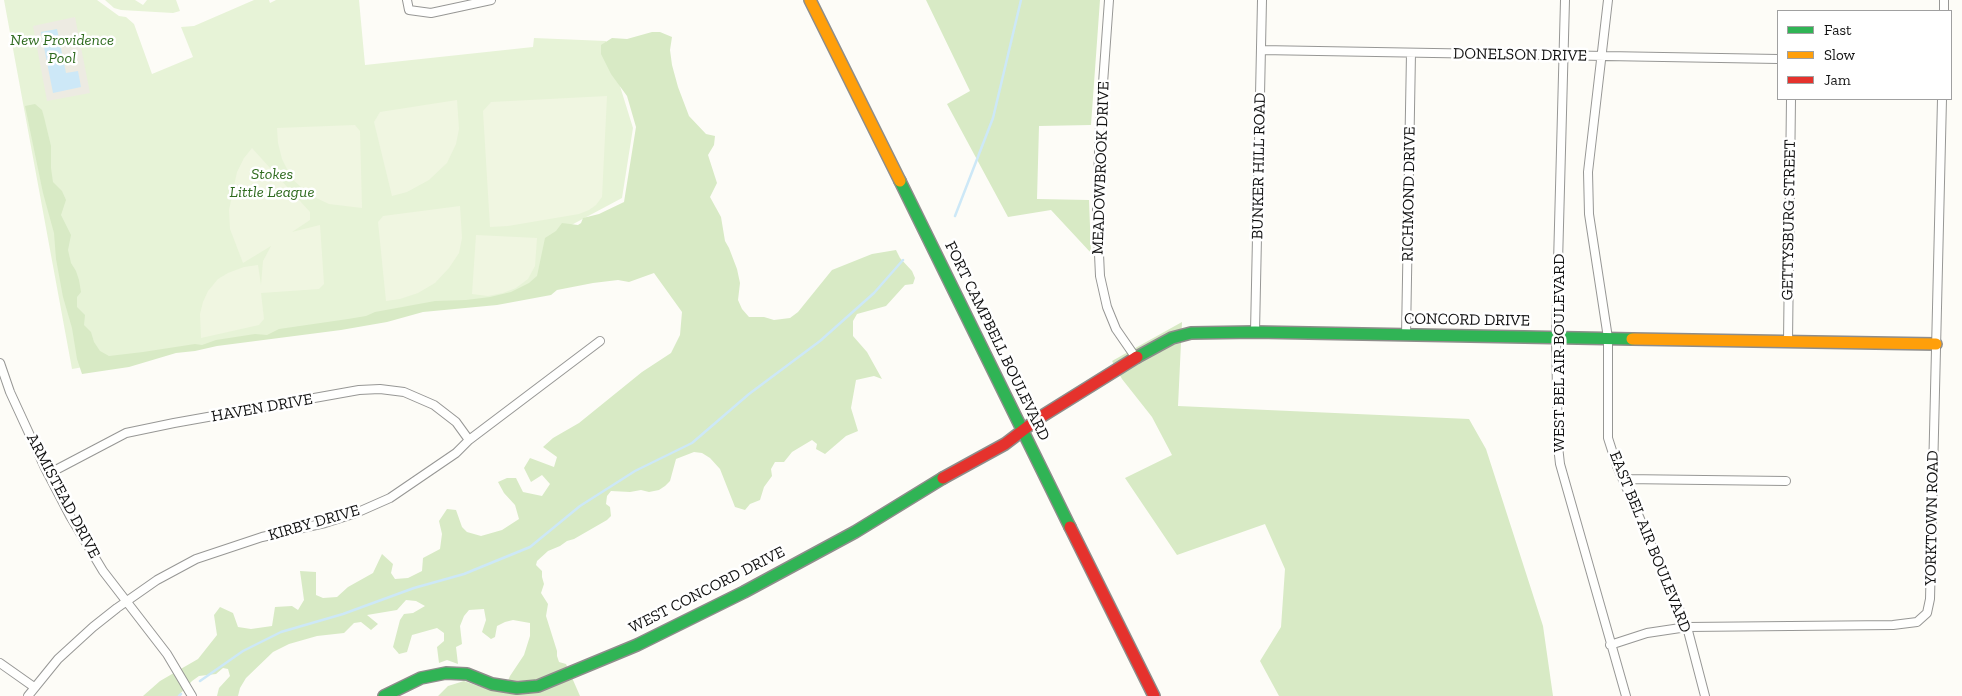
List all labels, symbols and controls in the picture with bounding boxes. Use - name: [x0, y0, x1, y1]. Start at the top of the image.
- legend: [1777, 10, 1952, 100]
- text: Fast: [1824, 21, 1852, 39]
- park label: New Providence Pool: [10, 30, 114, 68]
- street label: DONELSON DRIVE: [1453, 44, 1587, 66]
- text: Slow: [1824, 46, 1855, 64]
- text: Jam: [1824, 71, 1851, 89]
- street label: MEADOWBROOK DRIVE: [1088, 81, 1114, 255]
- street label: BUNKER HILL ROAD: [1248, 92, 1270, 240]
- street label: RICHMOND DRIVE: [1398, 126, 1420, 262]
- street label: GETTYSBURG STREET: [1778, 139, 1800, 301]
- park label: Stokes Little League: [230, 164, 314, 202]
- street label: FORT CAMPBELL BOULEVARD: [940, 238, 1054, 444]
- street label: WEST BEL AIR BOULEVARD: [1549, 254, 1569, 452]
- street label: CONCORD DRIVE: [1404, 309, 1530, 331]
- street label: HAVEN DRIVE: [210, 390, 314, 426]
- street label: ARMISTEAD DRIVE: [22, 430, 104, 562]
- street label: EAST BEL AIR BOULEVARD: [1605, 449, 1695, 635]
- street label: YORKTOWN ROAD: [1921, 450, 1943, 586]
- street label: KIRBY DRIVE: [266, 501, 362, 545]
- street label: WEST CONCORD DRIVE: [626, 542, 788, 638]

